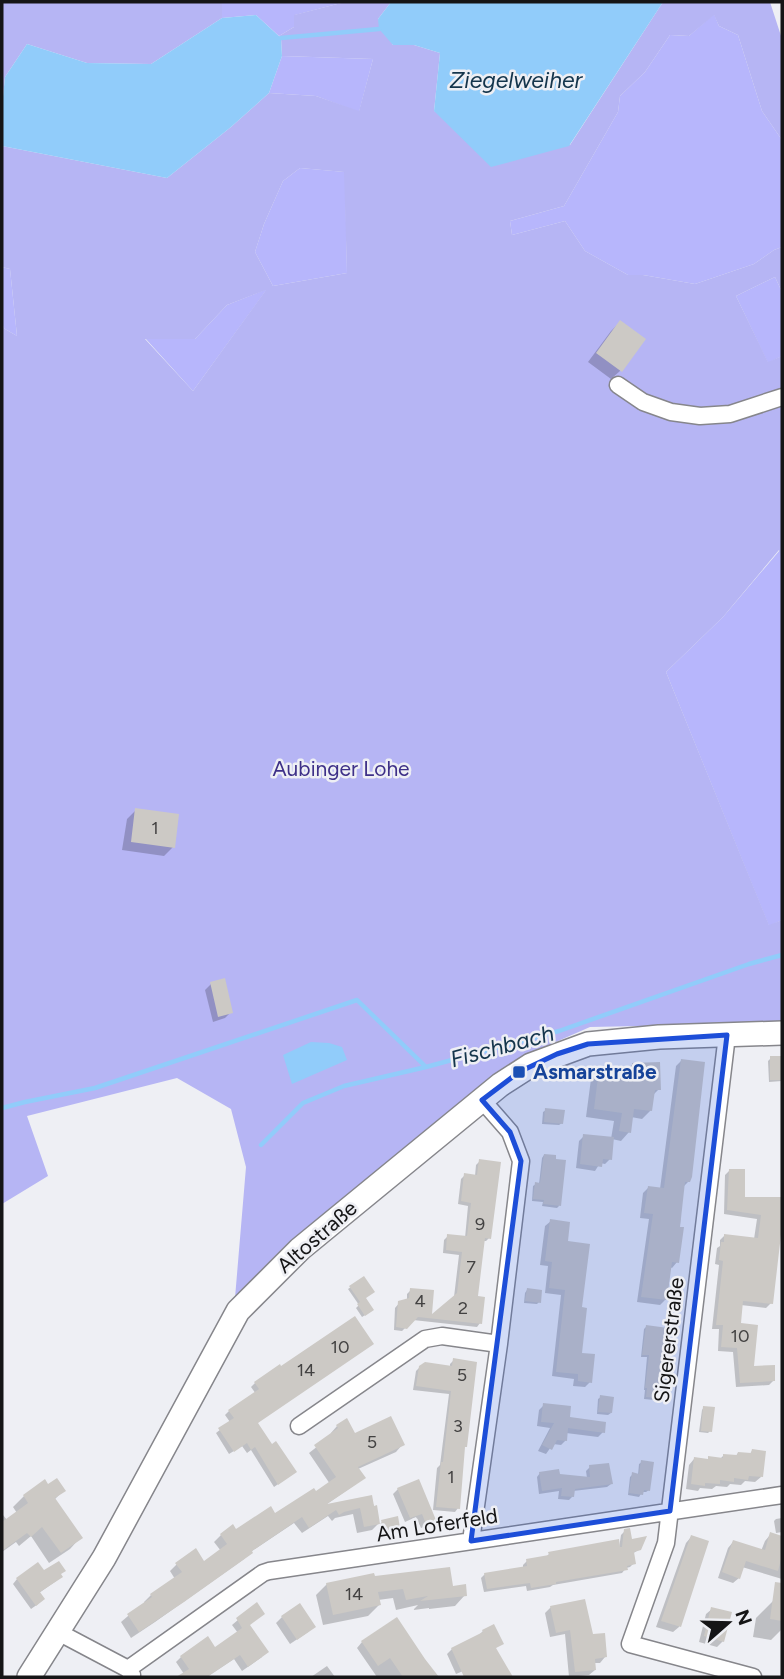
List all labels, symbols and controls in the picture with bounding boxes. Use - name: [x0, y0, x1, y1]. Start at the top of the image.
- water label: Ziegelweiher: [450, 66, 584, 94]
- park label: Aubinger Lohe: [272, 756, 410, 781]
- house number: 1: [151, 817, 159, 839]
- water label: Fischbach: [447, 1019, 557, 1073]
- place label: Asmarstraße: [533, 1059, 657, 1084]
- marker: Asmarstraße: [511, 1064, 527, 1080]
- street label: Altostraße: [272, 1195, 362, 1278]
- house number: 9: [475, 1213, 485, 1235]
- house number: 7: [466, 1256, 476, 1278]
- street label: Sigererstraße: [648, 1276, 689, 1404]
- house number: 4: [414, 1290, 426, 1312]
- house number: 2: [458, 1297, 468, 1319]
- house number: 10: [731, 1325, 749, 1347]
- house number: 10: [331, 1336, 349, 1358]
- house number: 14: [297, 1359, 315, 1381]
- house number: 5: [457, 1364, 467, 1386]
- house number: 3: [453, 1415, 463, 1437]
- house number: 5: [367, 1431, 377, 1453]
- house number: 1: [447, 1466, 455, 1488]
- street label: Am Loferfeld: [374, 1503, 499, 1546]
- house number: 14: [345, 1583, 363, 1605]
- north arrow: [693, 1588, 763, 1658]
- text: N: [730, 1607, 757, 1628]

